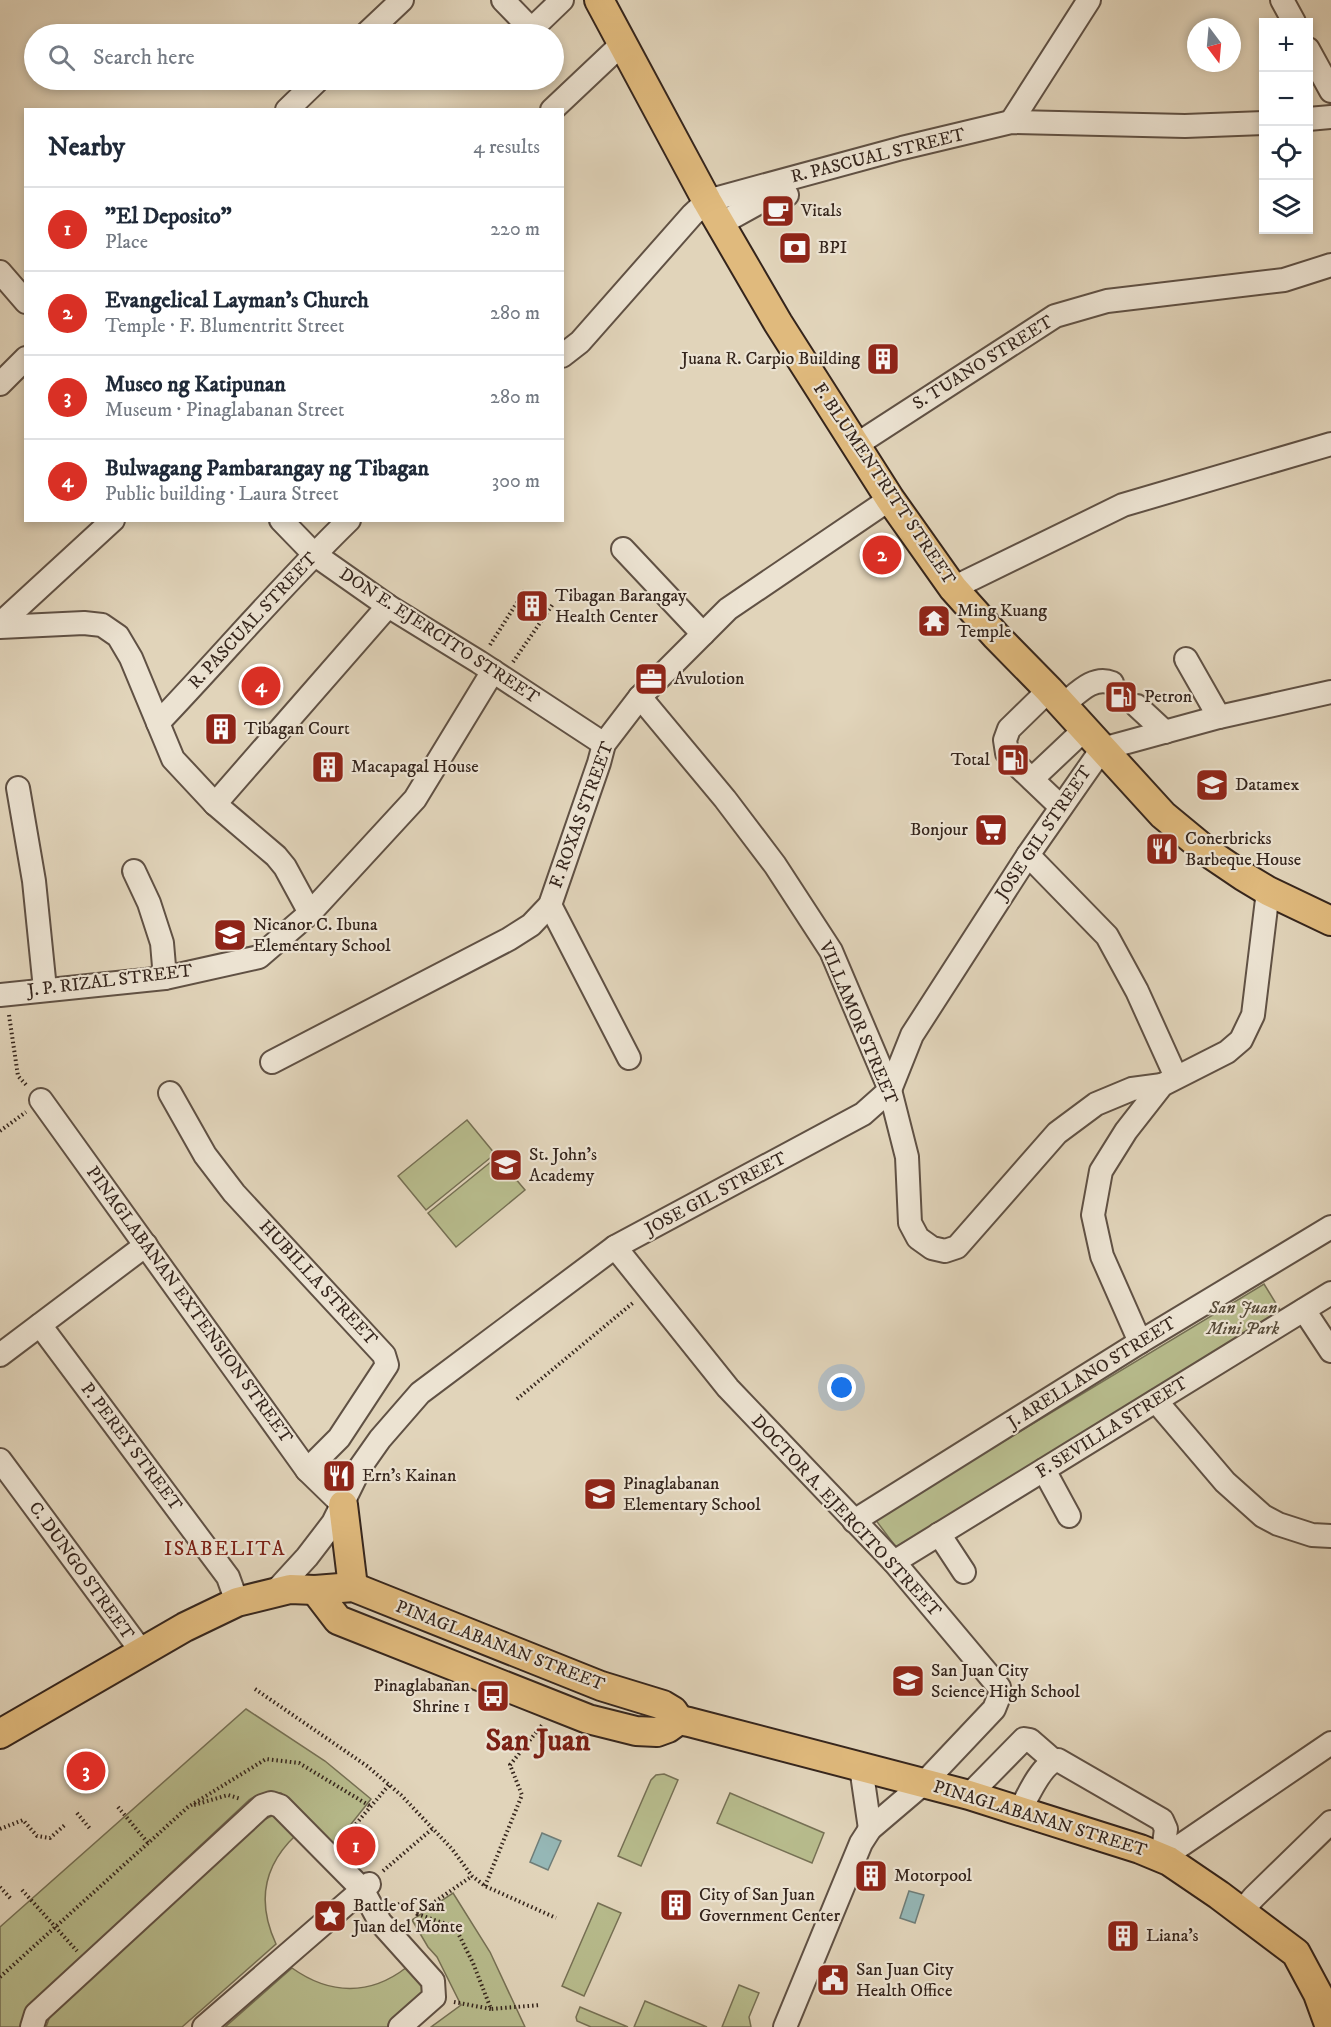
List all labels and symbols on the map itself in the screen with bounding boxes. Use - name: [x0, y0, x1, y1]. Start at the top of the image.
- north arrow: [1187, 18, 1241, 72]
- street label: R. PASCUAL STREET: [789, 124, 968, 188]
- cafe icon: Vitals: [760, 193, 796, 229]
- place label: Vitals: [800, 200, 842, 222]
- bank icon: BPI: [777, 230, 813, 266]
- place label: BPI: [818, 237, 847, 259]
- street label: S. TUANO STREET: [909, 311, 1058, 415]
- building icon: Juana R. Carpio Building: [865, 341, 901, 377]
- place label: Juana R. Carpio Building: [679, 348, 860, 370]
- street label: F. BLUMENTRITT STREET: [808, 379, 960, 589]
- pin: 2: [862, 532, 902, 578]
- street label: R. PASCUAL STREET: [184, 548, 322, 694]
- street label: DON E. EJERCITO STREET: [335, 563, 543, 709]
- place label: Tibagan Barangay Health Center: [555, 585, 687, 628]
- building icon: Tibagan Barangay Health Center: [514, 588, 550, 624]
- place label: Ming Kuang Temple: [957, 600, 1047, 643]
- temple icon: Ming Kuang Temple: [916, 603, 952, 639]
- office icon: Avulotion: [633, 661, 669, 697]
- pin: 4: [242, 664, 280, 708]
- place label: Avulotion: [674, 668, 745, 690]
- fuel station icon: Petron: [1103, 679, 1139, 715]
- place label: Petron: [1144, 686, 1193, 708]
- building icon: Tibagan Court: [203, 711, 239, 747]
- place label: Tibagan Court: [244, 718, 350, 740]
- street label: F. ROXAS STREET: [545, 738, 619, 891]
- fuel station icon: Total: [995, 742, 1031, 778]
- building icon: Macapagal House: [310, 749, 346, 785]
- place label: Total: [951, 749, 991, 771]
- place label: Macapagal House: [351, 756, 479, 778]
- street label: JOSE GIL STREET: [990, 762, 1097, 906]
- school or university icon: Datamex: [1194, 767, 1230, 803]
- place label: Datamex: [1235, 774, 1299, 796]
- supermarket icon: Bonjour: [973, 812, 1009, 848]
- place label: Bonjour: [910, 819, 968, 841]
- place label: Conerbricks Barbeque House: [1185, 828, 1301, 871]
- restaurant icon: Conerbricks Barbeque House: [1144, 831, 1180, 867]
- place label: Nicanor C. Ibuna Elementary School: [253, 914, 391, 957]
- school or university icon: Nicanor C. Ibuna Elementary School: [212, 917, 248, 953]
- street label: VILLAMOR STREET: [813, 937, 903, 1108]
- street label: J. P. RIZAL STREET: [24, 960, 194, 1002]
- place label: St. John's Academy: [529, 1144, 597, 1187]
- school or university icon: St. John's Academy: [488, 1147, 524, 1183]
- street label: JOSE GIL STREET: [640, 1147, 791, 1241]
- street label: PINAGLABANAN EXTENSION STREET: [81, 1162, 297, 1448]
- street label: HUBILLA STREET: [254, 1216, 382, 1351]
- park label: San Juan Mini Park: [1205, 1297, 1280, 1340]
- street label: J. ARELLANO STREET: [1002, 1312, 1180, 1435]
- street label: F. SEVILLA STREET: [1032, 1372, 1192, 1484]
- your location: [827, 1373, 856, 1402]
- street label: P. PEREY STREET: [76, 1379, 187, 1516]
- street label: DOCTOR A. EJERCITO STREET: [746, 1410, 946, 1622]
- restaurant icon: Ern's Kainan: [321, 1458, 357, 1494]
- place label: Ern's Kainan: [362, 1465, 457, 1487]
- place label: Pinaglabanan Elementary School: [623, 1473, 761, 1516]
- school or university icon: Pinaglabanan Elementary School: [582, 1476, 618, 1512]
- street label: C. DUNGO STREET: [24, 1498, 139, 1645]
- district label: ISABELITA: [164, 1537, 286, 1562]
- street label: PINAGLABANAN STREET: [392, 1596, 608, 1696]
- place label: San Juan City Science High School: [931, 1660, 1081, 1703]
- school or university icon: San Juan City Science High School: [890, 1663, 926, 1699]
- place label: Pinaglabanan Shrine 1: [374, 1675, 471, 1718]
- bus stop icon: Pinaglabanan Shrine 1: [475, 1678, 511, 1714]
- district label: San Juan: [486, 1723, 591, 1760]
- pin: 3: [66, 1748, 106, 1794]
- street label: PINAGLABANAN STREET: [930, 1776, 1150, 1862]
- pin: 1: [336, 1824, 376, 1868]
- building icon: Motorpool: [853, 1858, 889, 1894]
- place label: Motorpool: [894, 1865, 973, 1887]
- place label: City of San Juan Government Center: [699, 1884, 841, 1927]
- building icon: City of San Juan Government Center: [658, 1887, 694, 1923]
- place label: Battle of San Juan del Monte: [351, 1895, 463, 1938]
- place icon: Battle of San Juan del Monte: [312, 1898, 348, 1934]
- building icon: Liana's: [1105, 1918, 1141, 1954]
- place label: Liana's: [1146, 1925, 1199, 1947]
- place label: San Juan City Health Office: [856, 1959, 954, 2002]
- public building icon: San Juan City Health Office: [815, 1962, 851, 1998]

